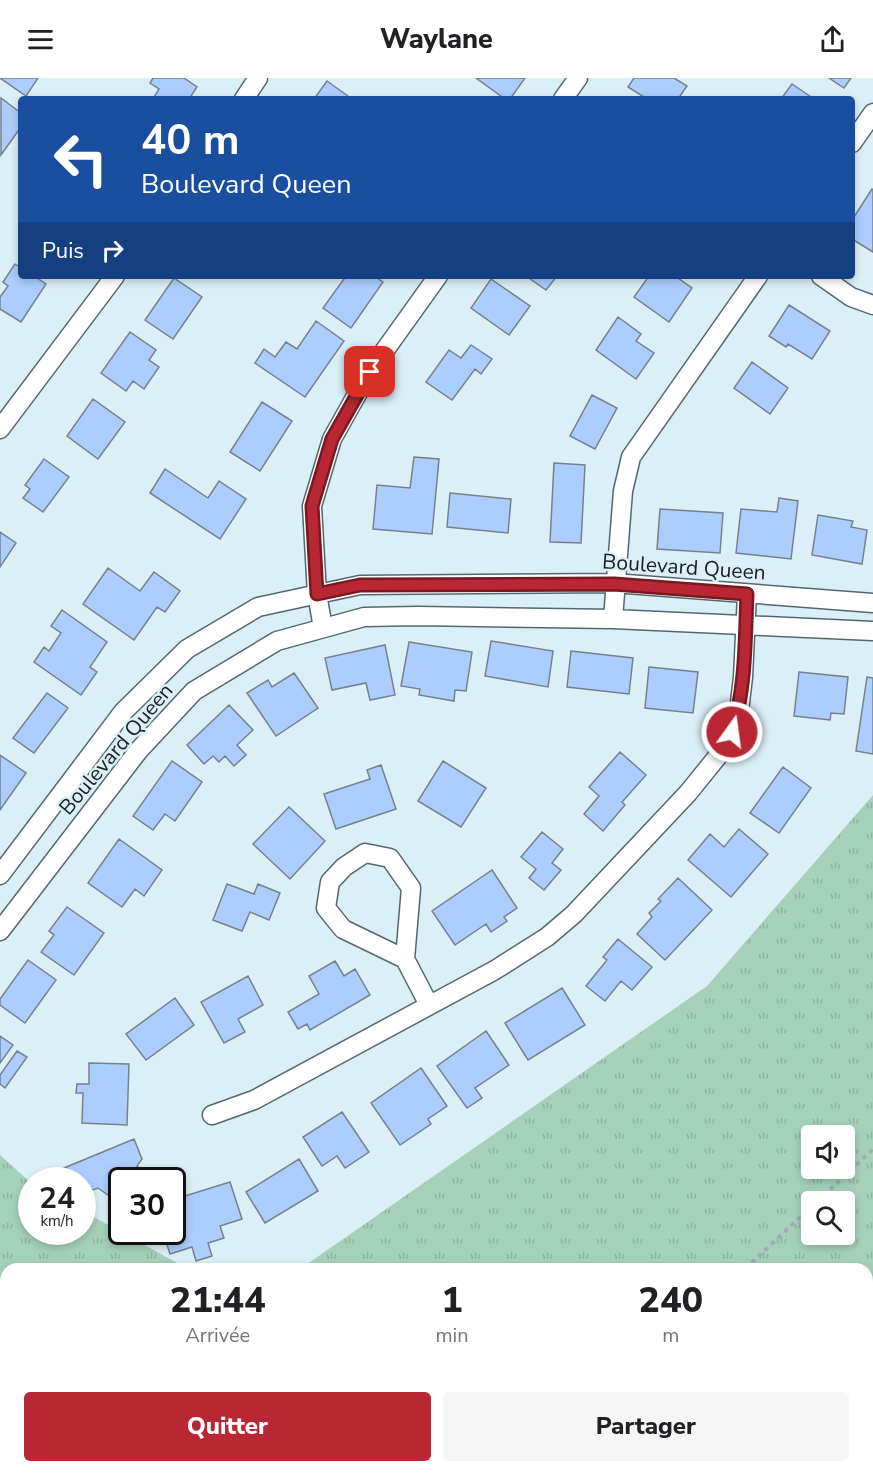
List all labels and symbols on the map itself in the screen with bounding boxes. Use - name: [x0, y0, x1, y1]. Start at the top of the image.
- pin: [344, 346, 395, 397]
- street label: Boulevard Queen: [601, 547, 767, 587]
- street label: Boulevard Queen: [53, 677, 179, 821]
- position arrow: [700, 700, 764, 764]
- speed limit sign: 30: [108, 1167, 186, 1245]

